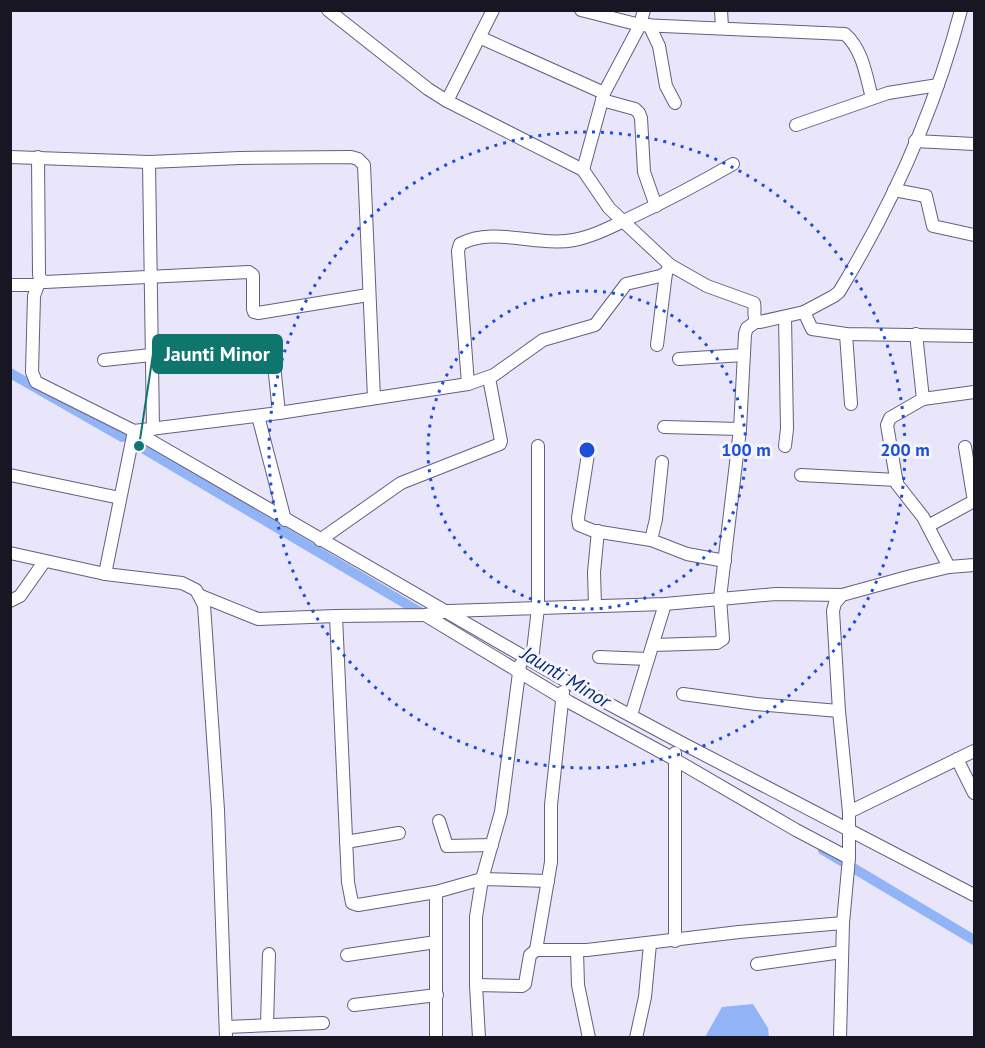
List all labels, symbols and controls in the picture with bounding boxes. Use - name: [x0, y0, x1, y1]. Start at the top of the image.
- callout: Jaunti Minor: [153, 335, 282, 373]
- text: Jaunti Minor: [163, 341, 270, 367]
- text: 100 m: [721, 438, 771, 461]
- text: 200 m: [880, 438, 930, 461]
- centre of rings: [577, 440, 597, 460]
- water label: Jaunti Minor: [515, 639, 617, 715]

